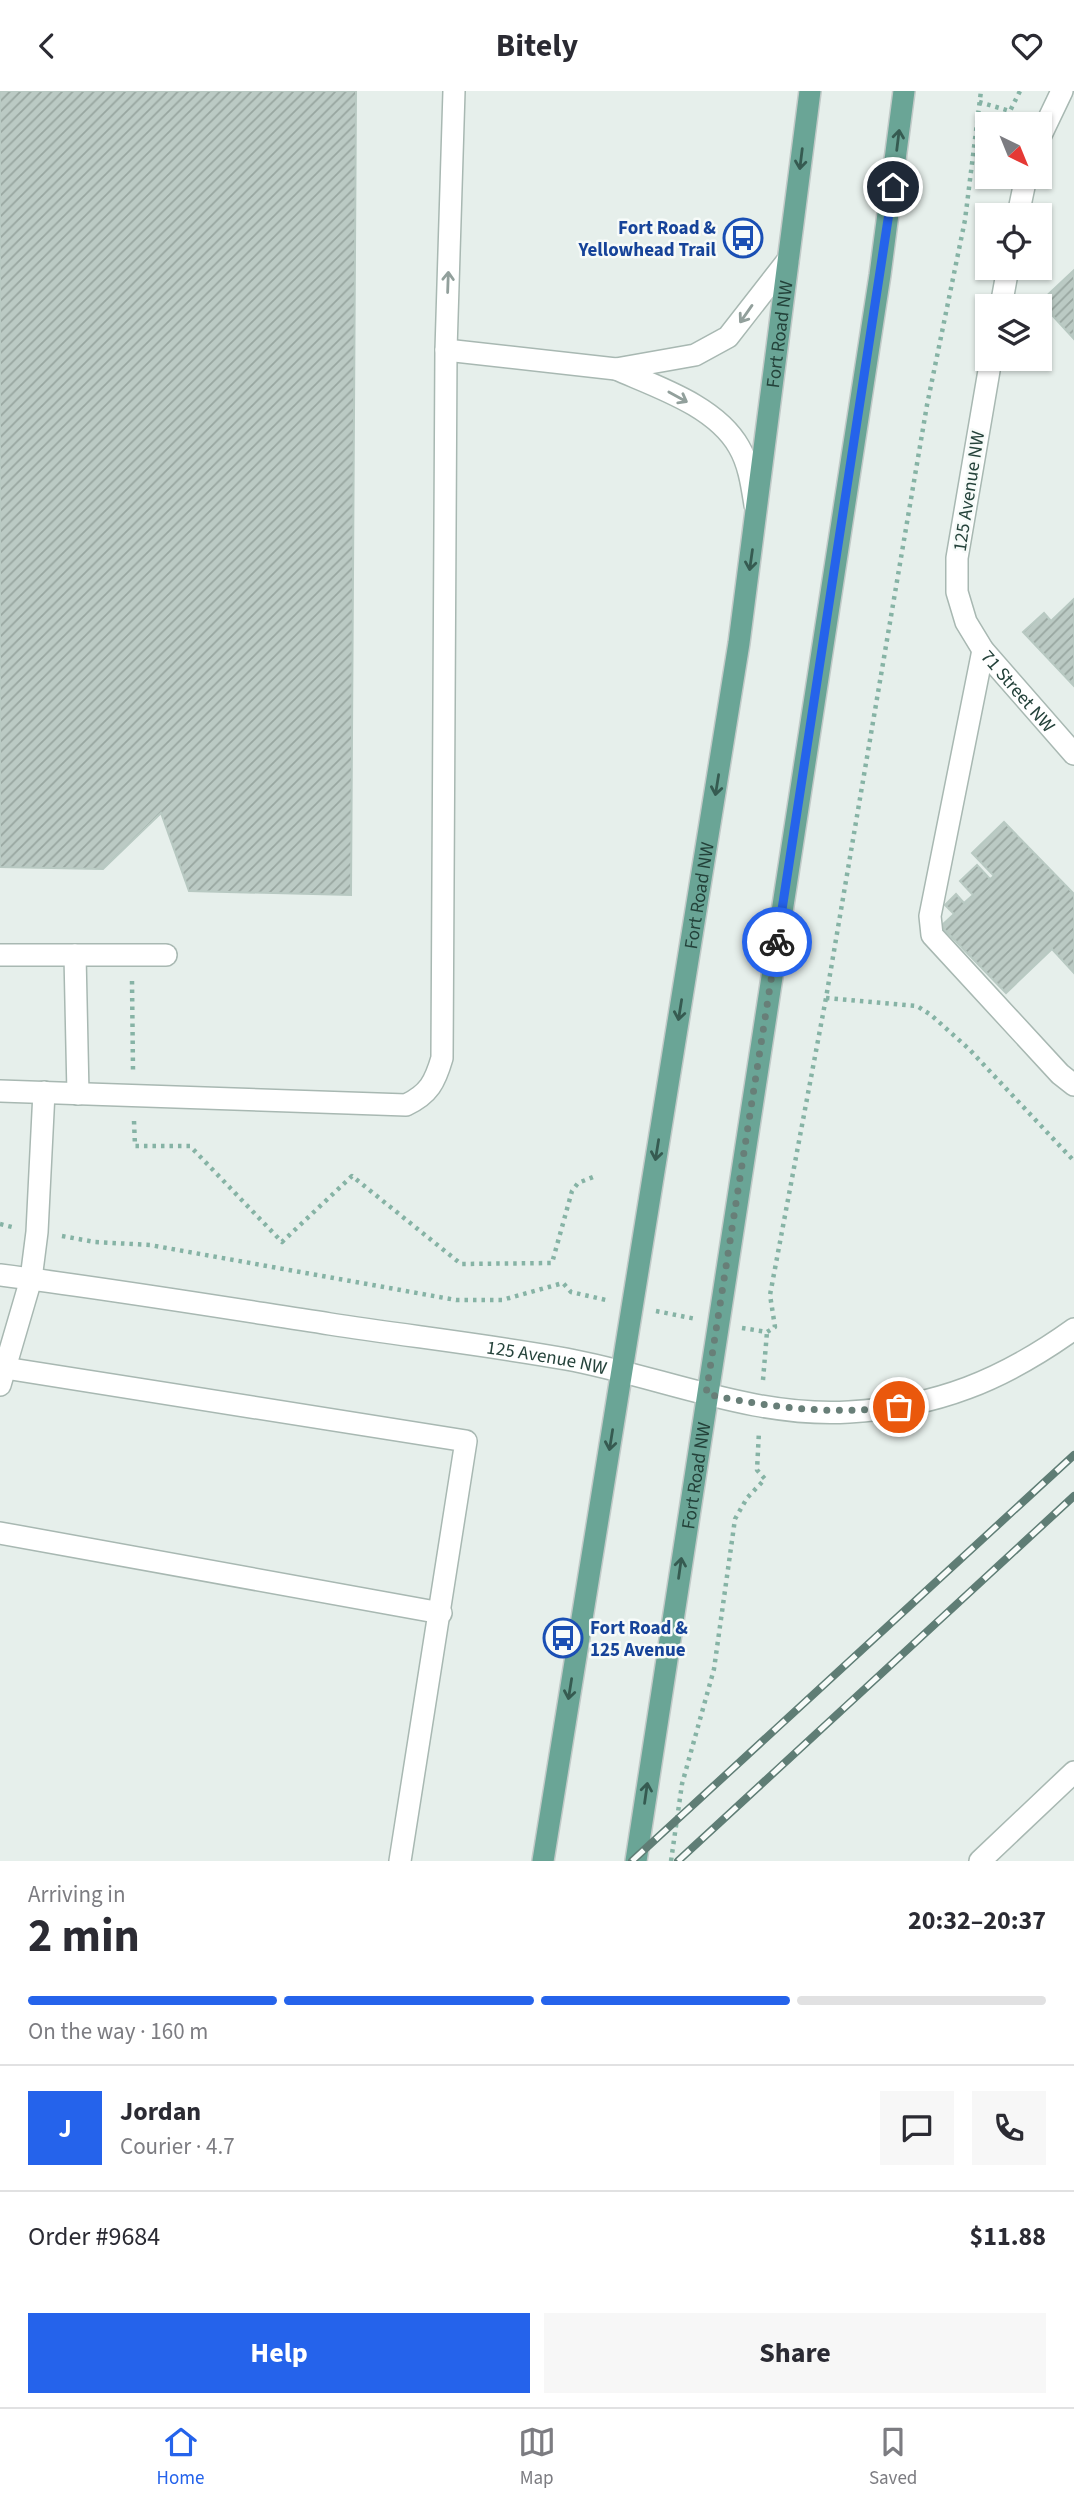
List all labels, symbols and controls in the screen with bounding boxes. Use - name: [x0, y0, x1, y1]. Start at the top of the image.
- text: Bitely: [496, 23, 578, 69]
- icon: back: [28, 27, 66, 65]
- icon: heart: [1008, 27, 1046, 65]
- north arrow: [975, 112, 1052, 189]
- map controls: [975, 112, 1052, 371]
- one-way arrow: [892, 129, 905, 151]
- one-way arrow: [794, 147, 807, 170]
- pin: [863, 157, 923, 217]
- icon: home: [874, 168, 912, 206]
- button: locate: [975, 203, 1052, 280]
- place label: Fort Road & Yellowhead Trail: [578, 215, 717, 264]
- bus stop icon: Fort Road & Yellowhead Trail: [722, 217, 764, 259]
- one-way arrow: [441, 271, 454, 294]
- street label: Fort Road NW: [760, 279, 801, 390]
- button: layers: [975, 294, 1052, 371]
- one-way arrow: [739, 304, 753, 323]
- one-way arrow: [667, 391, 688, 405]
- street label: 125 Avenue NW: [947, 429, 992, 553]
- one-way arrow: [744, 548, 757, 571]
- street label: 71 Street NW: [974, 645, 1061, 739]
- one-way arrow: [710, 773, 723, 796]
- street label: Fort Road NW: [678, 840, 722, 951]
- courier: [742, 907, 812, 977]
- icon: bike: [758, 923, 796, 961]
- one-way arrow: [673, 998, 686, 1020]
- one-way arrow: [650, 1138, 663, 1161]
- street label: 125 Avenue NW: [485, 1334, 610, 1382]
- pin: [869, 1377, 929, 1437]
- icon: bag: [880, 1388, 918, 1426]
- street label: Fort Road NW: [675, 1420, 718, 1531]
- one-way arrow: [604, 1428, 617, 1451]
- one-way arrow: [673, 1558, 686, 1580]
- place label: Fort Road & 125 Avenue: [590, 1615, 688, 1664]
- bus stop icon: Fort Road & 125 Avenue: [542, 1617, 584, 1659]
- one-way arrow: [563, 1677, 576, 1700]
- one-way arrow: [640, 1783, 653, 1805]
- text: Arriving in: [28, 1878, 126, 1911]
- text: 20:32–20:37: [908, 1902, 1046, 1939]
- text: 2 min: [28, 1904, 140, 1969]
- text: On the way · 160 m: [28, 2015, 208, 2048]
- button: chat: [880, 2091, 954, 2165]
- button: phone: [972, 2091, 1046, 2165]
- text: Jordan: [120, 2093, 201, 2130]
- text: J: [58, 2110, 72, 2147]
- text: Courier · 4.7: [120, 2130, 235, 2163]
- text: Order #9684: [28, 2218, 160, 2255]
- text: $11.88: [970, 2218, 1046, 2255]
- button: Help: [28, 2313, 530, 2393]
- button: Share: [544, 2313, 1046, 2393]
- tab: Home: [157, 2423, 204, 2492]
- tab: Map: [518, 2423, 556, 2492]
- tab: Saved: [869, 2423, 917, 2492]

